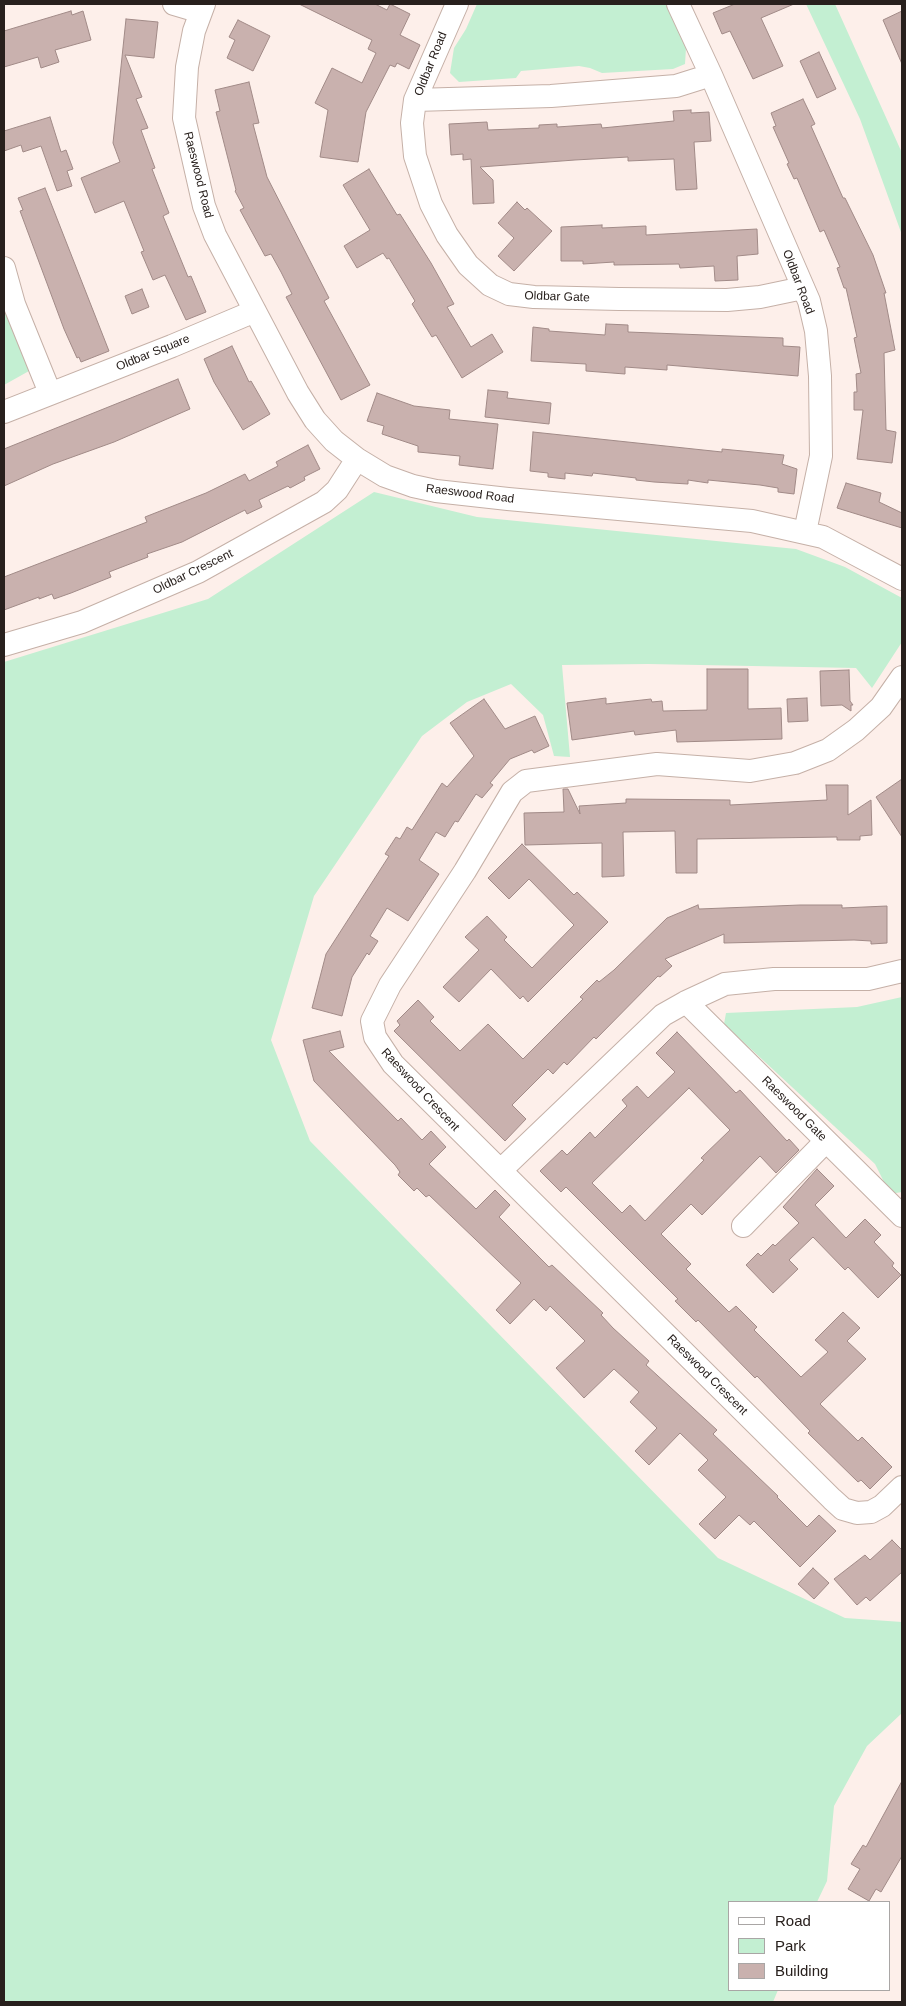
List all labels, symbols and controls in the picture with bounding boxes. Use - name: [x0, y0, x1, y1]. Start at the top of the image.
- street label: Oldbar Road: [412, 30, 450, 98]
- street label: Raeswood Road: [180, 130, 216, 220]
- street label: Oldbar Road: [779, 248, 817, 316]
- street label: Oldbar Gate: [524, 289, 590, 305]
- street label: Oldbar Square: [114, 332, 192, 374]
- street label: Raeswood Road: [425, 481, 515, 507]
- street label: Oldbar Crescent: [151, 546, 235, 598]
- street label: Raeswood Crescent: [378, 1046, 462, 1134]
- street label: Raeswood Gate: [758, 1073, 830, 1145]
- street label: Raeswood Crescent: [664, 1332, 750, 1418]
- legend: [728, 1901, 891, 1991]
- text: Road: [775, 1912, 811, 1929]
- text: Park: [775, 1937, 806, 1954]
- text: Building: [775, 1962, 828, 1979]

